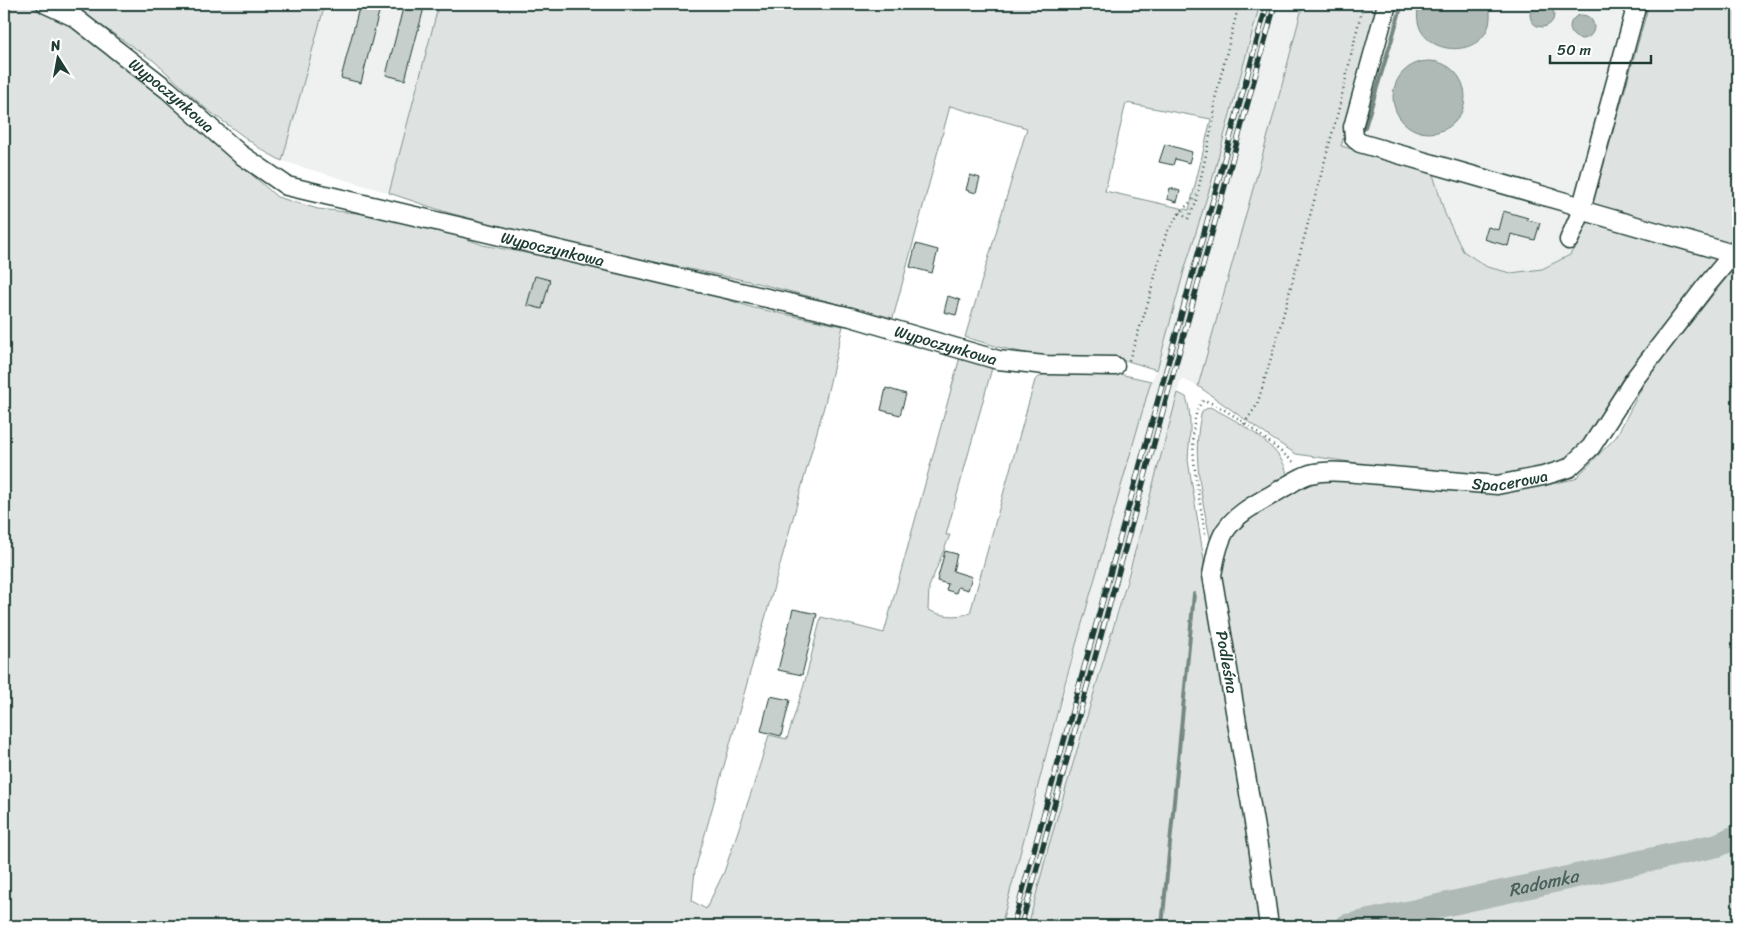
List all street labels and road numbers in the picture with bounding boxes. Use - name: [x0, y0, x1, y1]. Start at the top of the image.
- street label: Wypoczynkowa: [122, 50, 222, 140]
- street label: Wypoczynkowa: [498, 222, 607, 275]
- street label: Wypoczynkowa: [891, 316, 1001, 374]
- street label: Spacerowa: [1471, 461, 1552, 500]
- street label: Podleśna: [1207, 628, 1247, 696]

